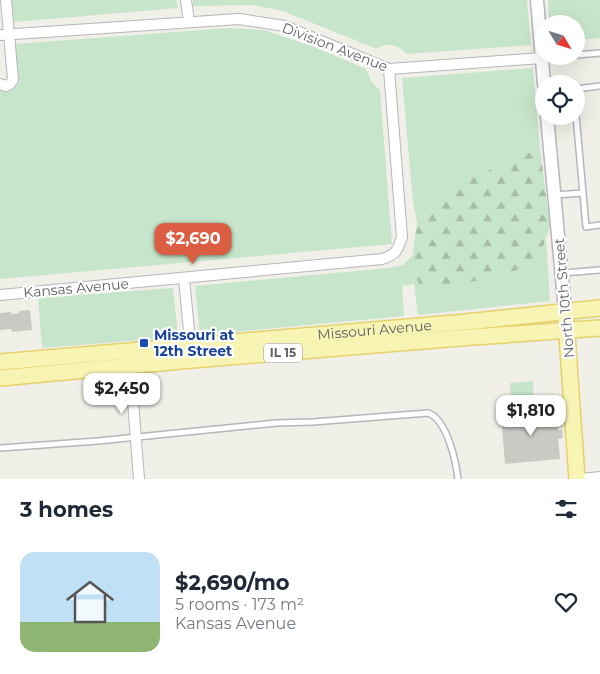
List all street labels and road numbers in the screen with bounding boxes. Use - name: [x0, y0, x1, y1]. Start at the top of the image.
- street label: Division Avenue: [279, 19, 391, 75]
- street label: North 10th Street: [550, 237, 578, 359]
- street label: Kansas Avenue: [22, 274, 130, 302]
- street label: Missouri Avenue: [317, 316, 433, 344]
- road number: IL 15: [264, 343, 302, 362]

